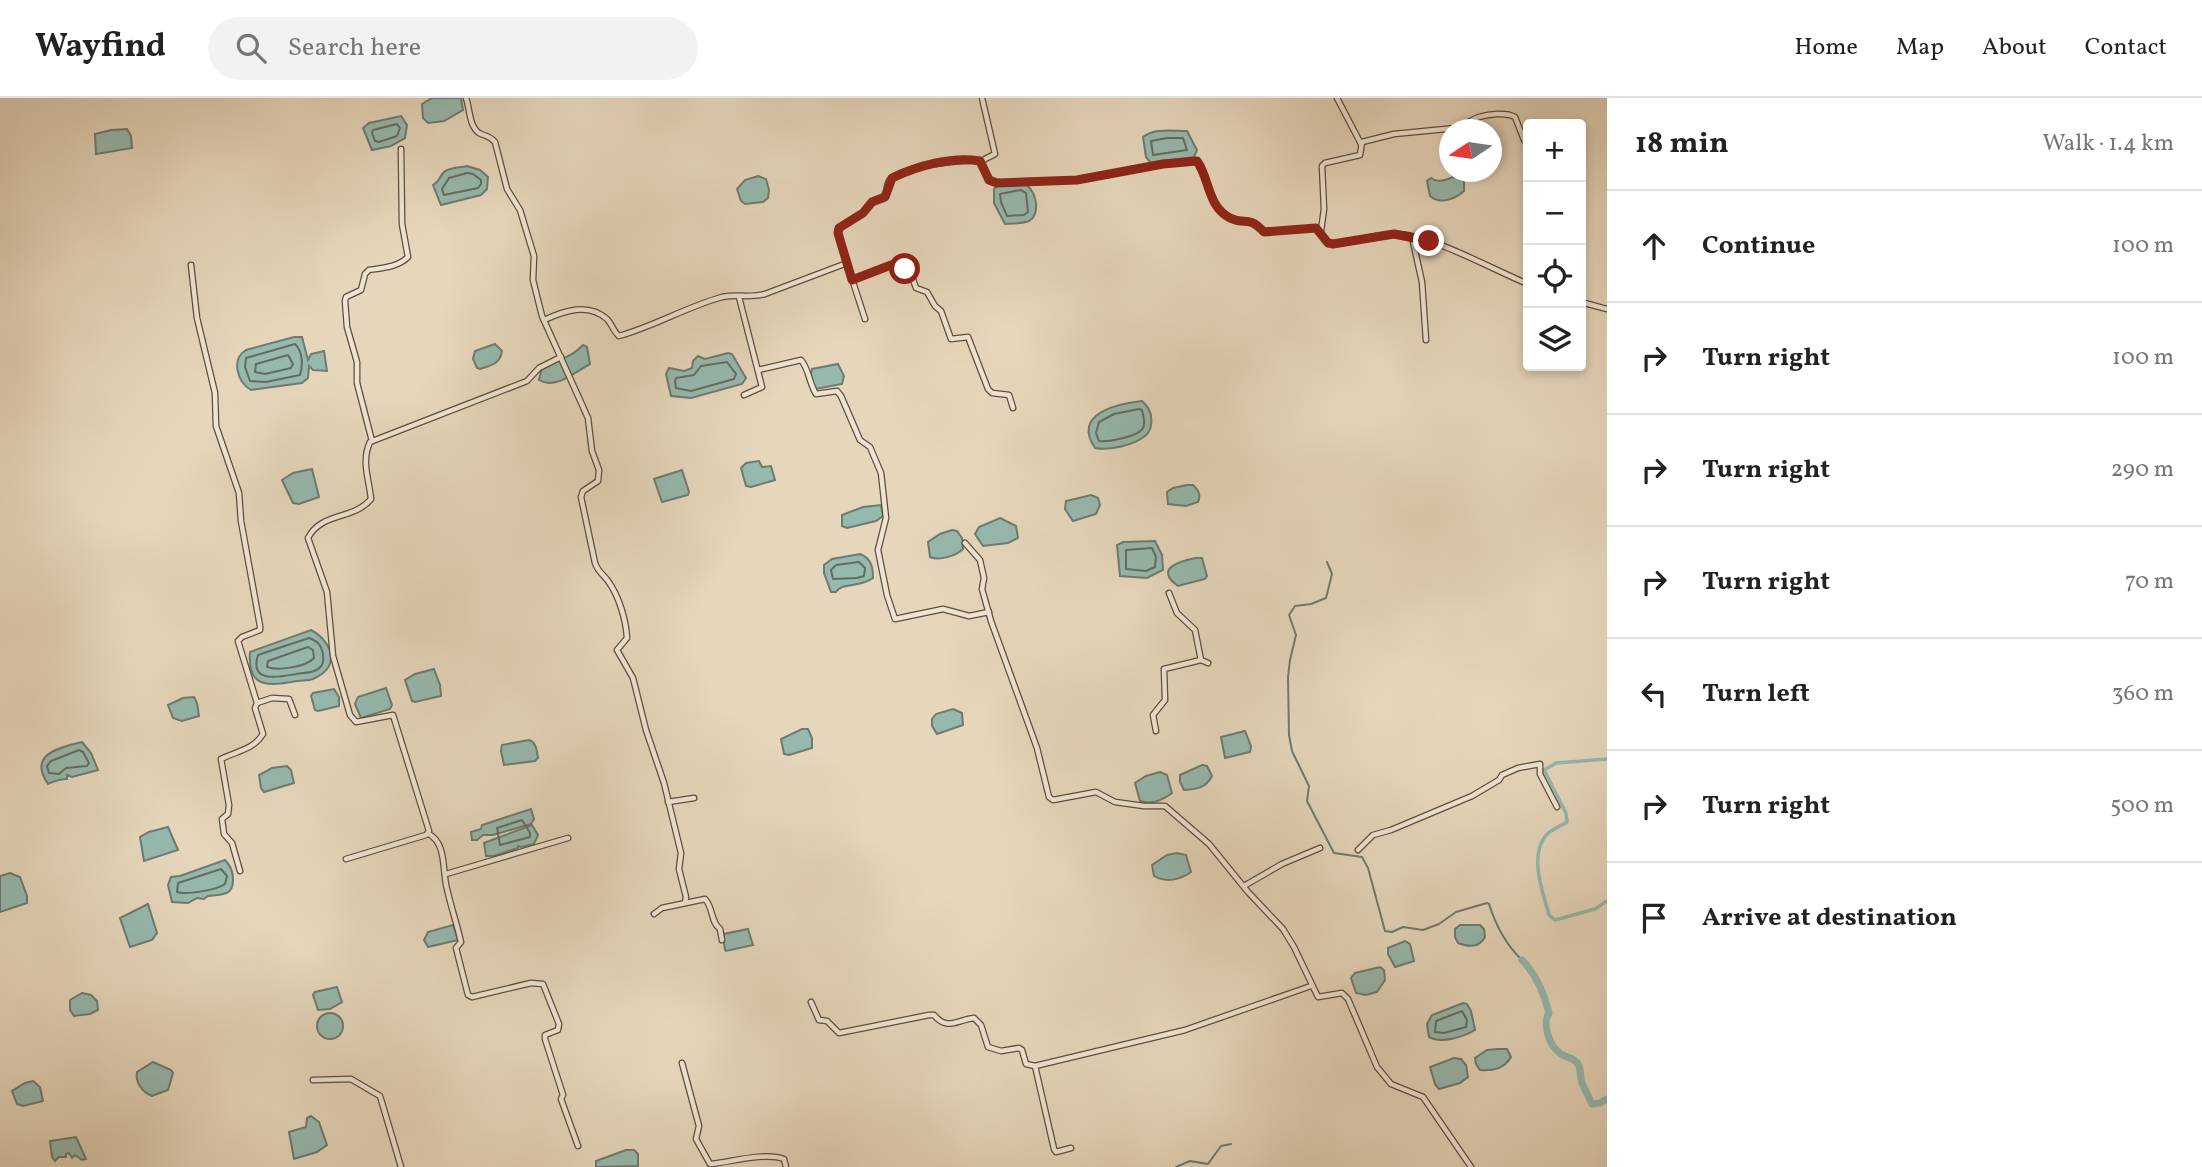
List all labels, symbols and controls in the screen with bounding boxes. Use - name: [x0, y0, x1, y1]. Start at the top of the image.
- search box: [208, 17, 698, 80]
- text: Wayfind: [35, 25, 166, 71]
- icon: search: [232, 29, 270, 67]
- text: Search here: [288, 30, 421, 66]
- text: Home: [1794, 31, 1858, 65]
- text: Map: [1896, 31, 1944, 65]
- text: About: [1982, 31, 2047, 65]
- text: Contact: [2085, 31, 2167, 65]
- north arrow: [1439, 119, 1502, 182]
- map controls: [1523, 119, 1586, 371]
- button: +: [1523, 119, 1586, 182]
- text: 18 min: [1635, 123, 1729, 165]
- text: Walk · 1.4 km: [2042, 128, 2174, 160]
- button: −: [1523, 182, 1586, 245]
- route end: [1413, 225, 1444, 256]
- icon: ahead: [1635, 227, 1673, 265]
- text: Continue: [1702, 228, 1815, 264]
- text: 100 m: [2112, 230, 2174, 262]
- button: locate: [1523, 245, 1586, 308]
- route start: [889, 253, 920, 284]
- button: layers: [1523, 308, 1586, 371]
- icon: right: [1635, 339, 1673, 377]
- text: Turn right: [1702, 340, 1830, 376]
- text: 100 m: [2112, 342, 2174, 374]
- icon: right: [1635, 451, 1673, 489]
- text: Turn right: [1702, 452, 1830, 488]
- text: 290 m: [2111, 454, 2174, 486]
- icon: right: [1635, 563, 1673, 601]
- text: Turn right: [1702, 564, 1830, 600]
- text: 70 m: [2125, 566, 2174, 598]
- icon: left: [1635, 675, 1673, 713]
- text: Turn left: [1702, 676, 1810, 712]
- text: 360 m: [2112, 678, 2174, 710]
- icon: right: [1635, 787, 1673, 825]
- text: Turn right: [1702, 788, 1830, 824]
- text: 500 m: [2110, 790, 2174, 822]
- icon: arrive: [1635, 899, 1673, 937]
- text: Arrive at destination: [1702, 900, 1957, 936]

